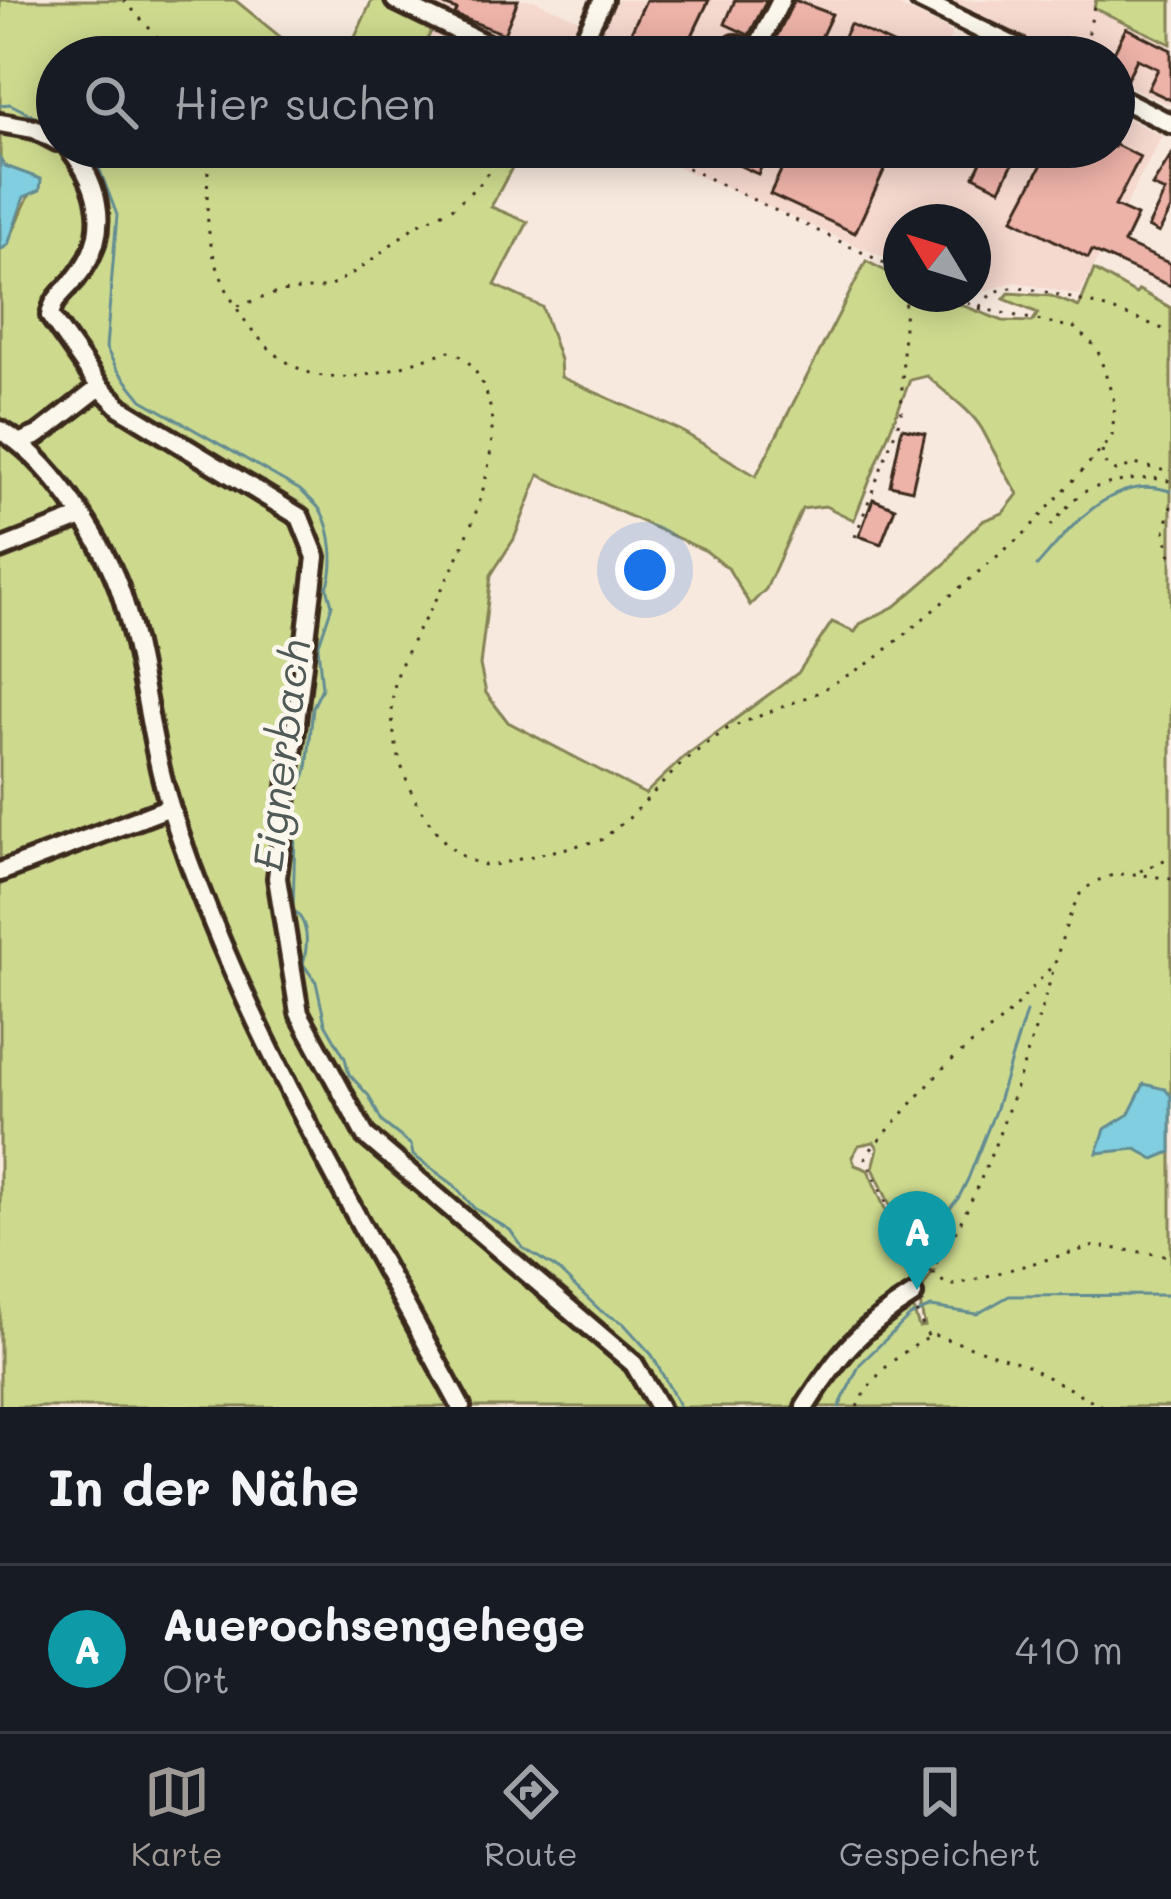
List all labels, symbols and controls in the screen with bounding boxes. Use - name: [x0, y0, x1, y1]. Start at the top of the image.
- search box: [36, 36, 1135, 168]
- icon: search: [78, 69, 144, 135]
- text: Hier suchen: [174, 73, 436, 131]
- north arrow: [883, 204, 991, 312]
- your location: [615, 540, 675, 600]
- water label: Eignerbach: [239, 636, 321, 874]
- pin: A: [878, 1191, 956, 1290]
- text: In der Nähe: [48, 1452, 359, 1519]
- text: Auerochsengehege: [162, 1594, 585, 1652]
- text: A: [73, 1623, 101, 1674]
- text: 410 m: [1015, 1623, 1123, 1674]
- text: Ort: [162, 1652, 230, 1703]
- tab: Karte: [131, 1759, 223, 1874]
- tab: Route: [484, 1759, 578, 1874]
- tab: Gespeichert: [839, 1759, 1040, 1874]

